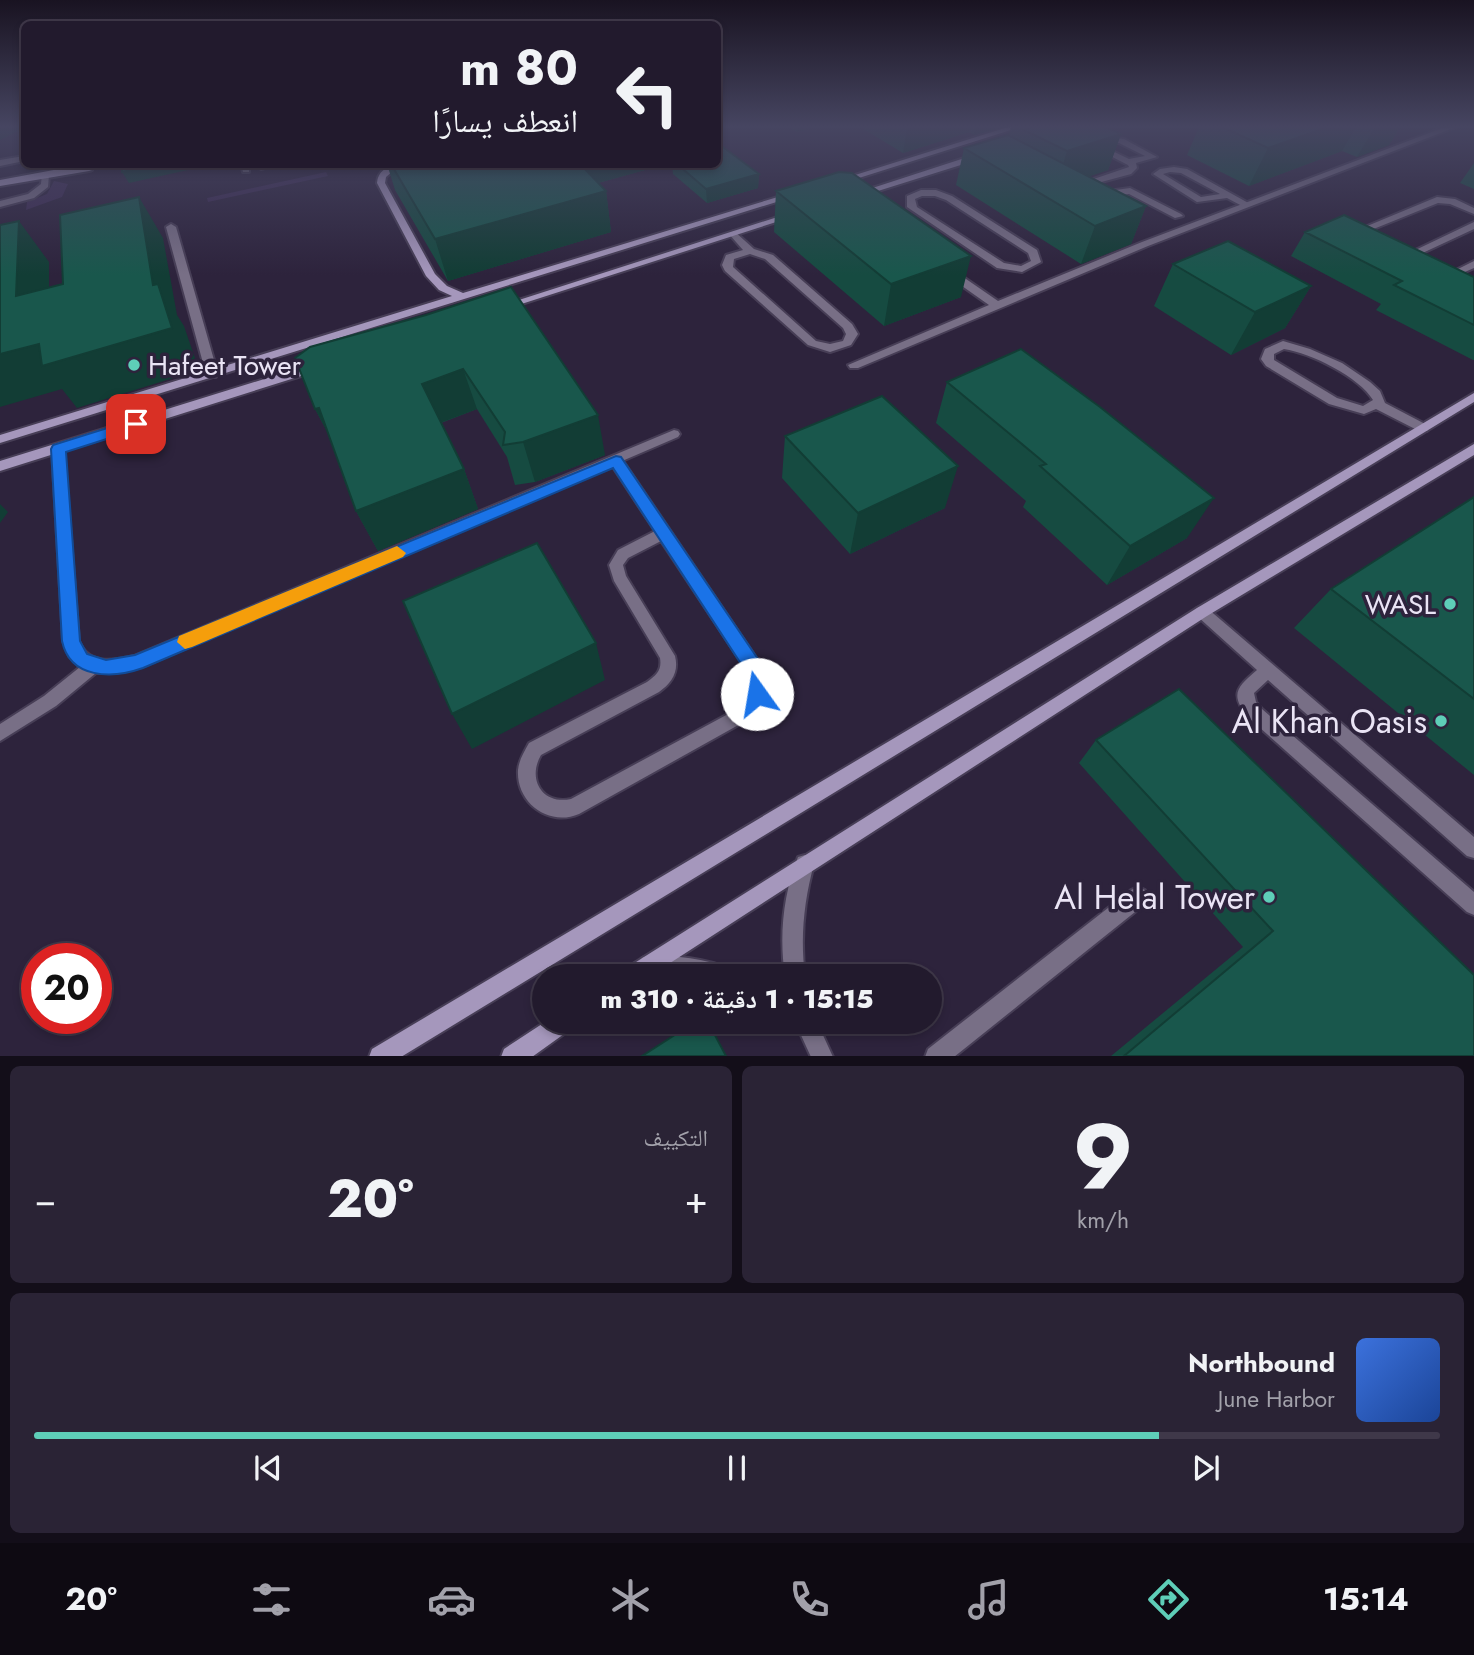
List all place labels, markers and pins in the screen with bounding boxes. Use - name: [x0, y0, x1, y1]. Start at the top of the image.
- place label: Hafeet Tower: [148, 345, 302, 386]
- marker: Hafeet Tower: [126, 357, 142, 373]
- pin: [106, 394, 166, 454]
- place label: WASL: [1365, 584, 1436, 625]
- marker: WASL: [1442, 596, 1458, 612]
- place label: Al Khan Oasis: [1232, 698, 1427, 745]
- marker: Al Khan Oasis: [1433, 713, 1449, 729]
- place label: Al Helal Tower: [1054, 874, 1256, 921]
- marker: Al Helal Tower: [1261, 889, 1277, 905]

